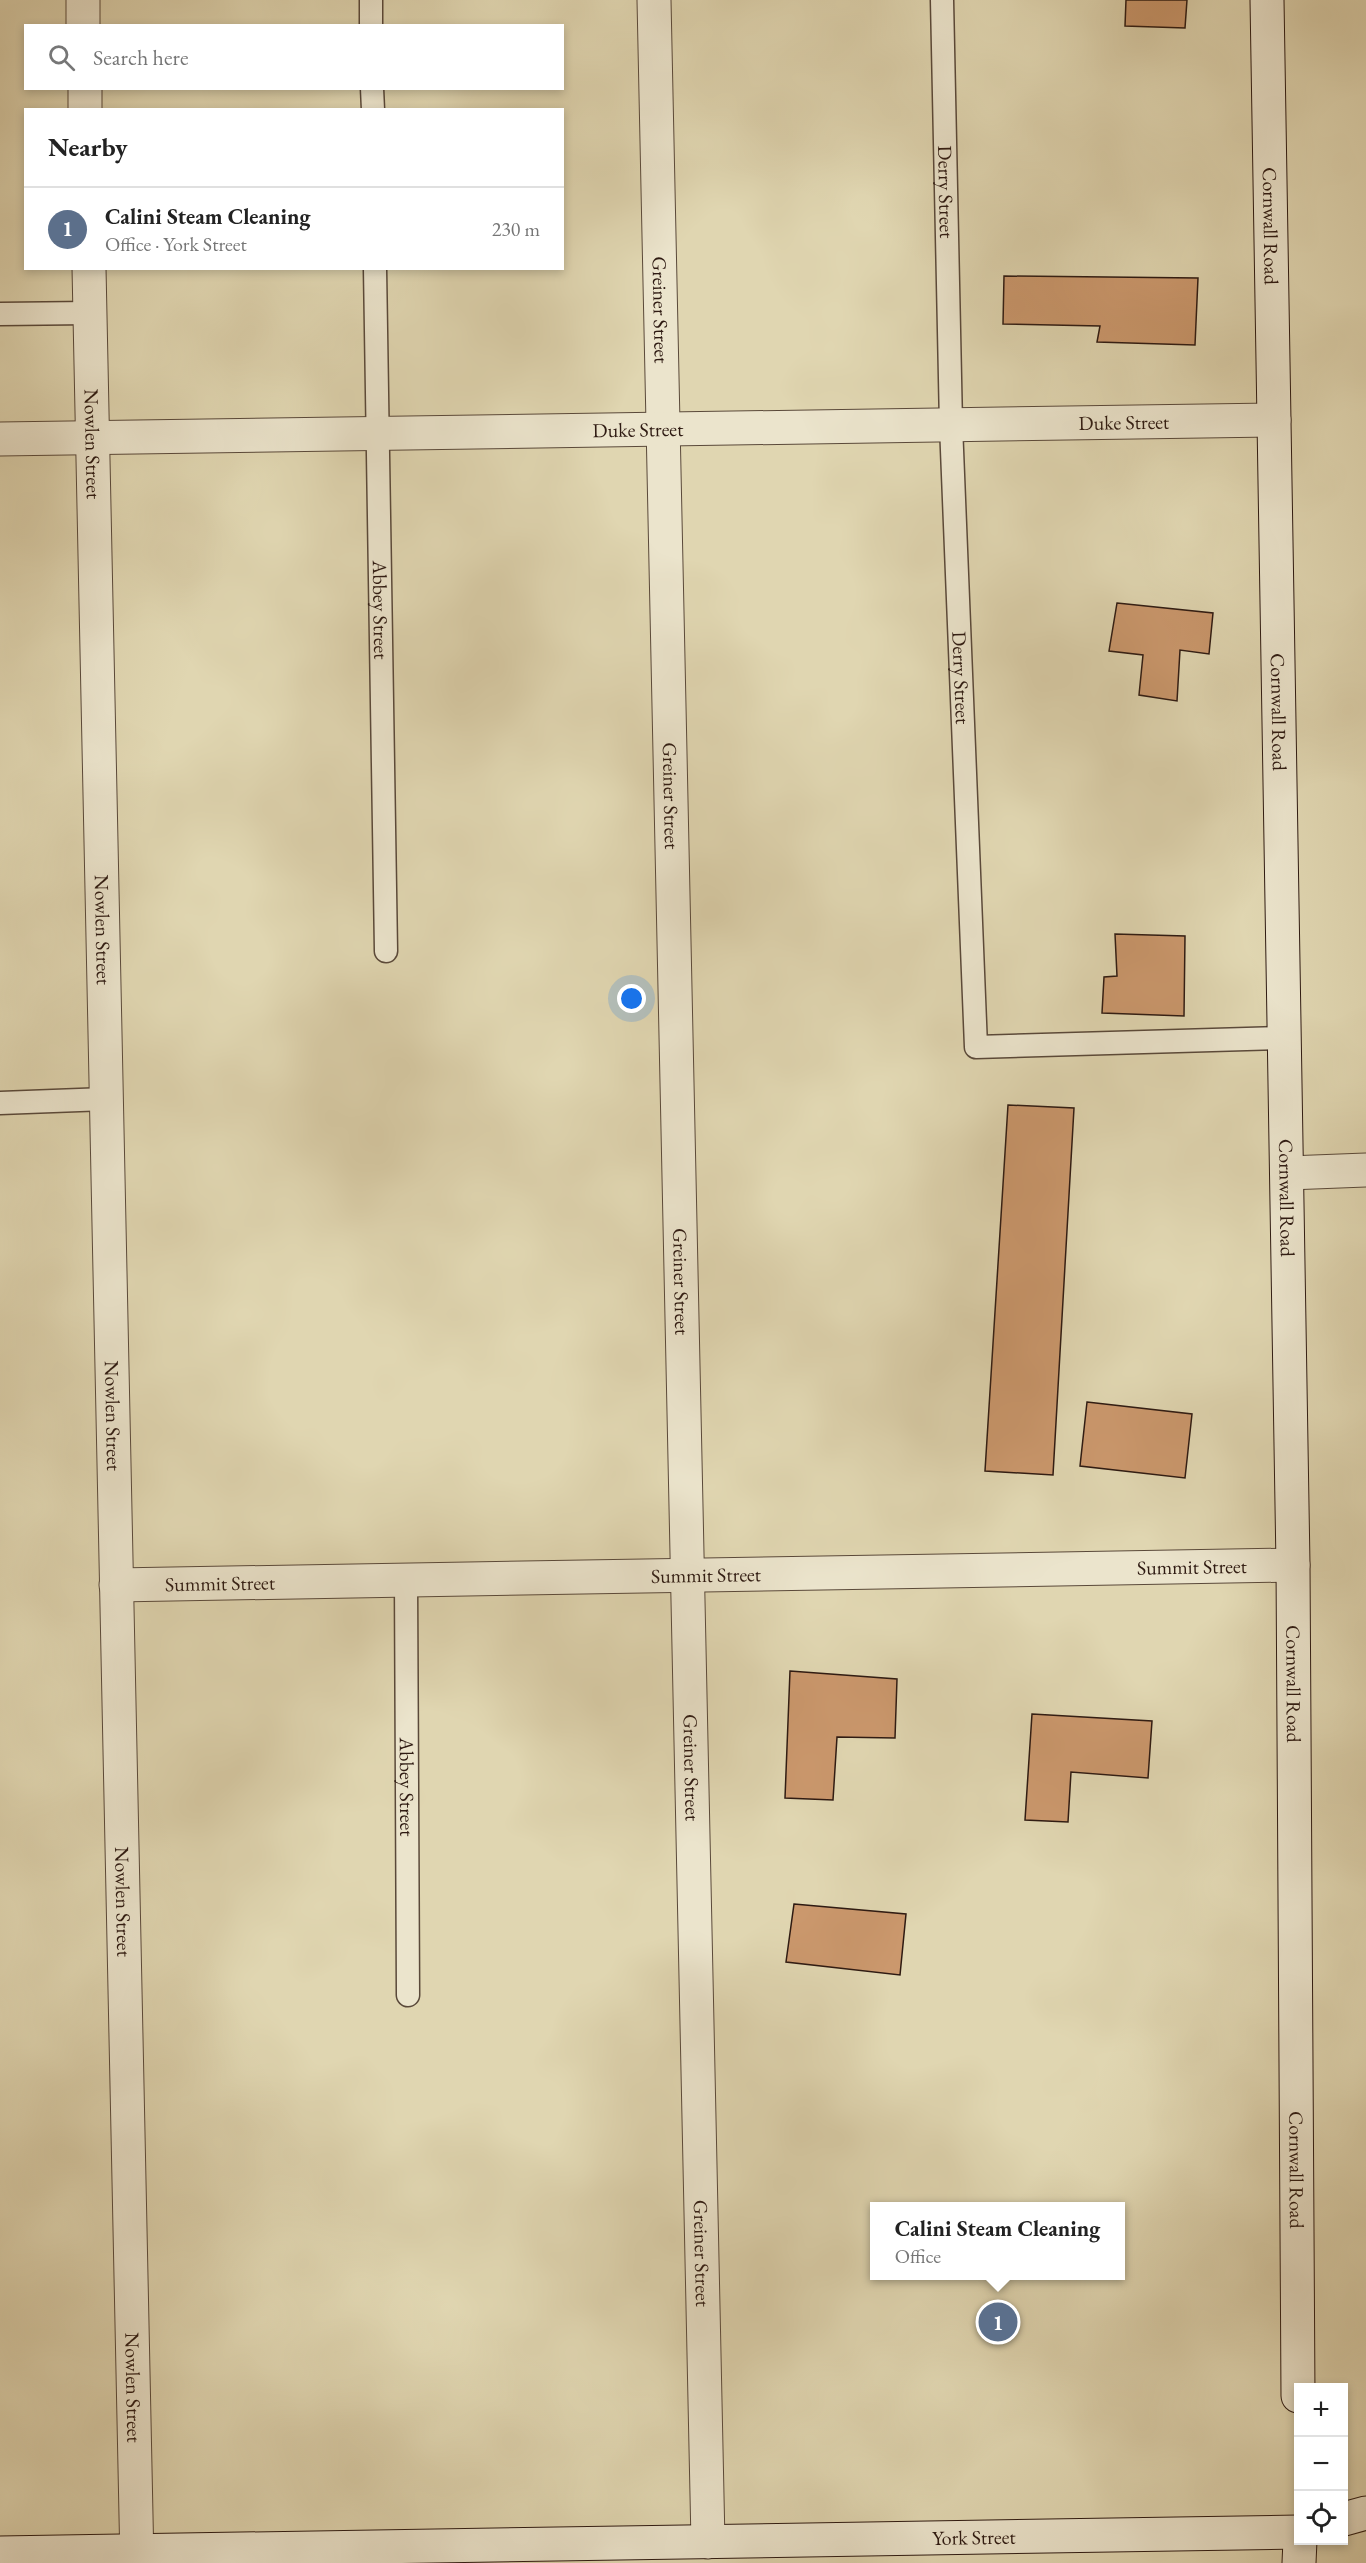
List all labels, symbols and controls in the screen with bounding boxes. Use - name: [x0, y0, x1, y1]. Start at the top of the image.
- search box: [24, 24, 564, 90]
- icon: search: [45, 41, 78, 74]
- text: Search here: [93, 43, 188, 72]
- text: Nearby: [48, 130, 128, 164]
- street label: Derry Street: [932, 145, 960, 239]
- street label: Cornwall Road: [1257, 167, 1285, 286]
- text: Calini Steam Cleaning: [105, 202, 311, 231]
- text: 1: [62, 216, 73, 242]
- text: 230 m: [492, 216, 540, 242]
- text: Office · York Street: [105, 231, 247, 257]
- street label: Greiner Street: [646, 256, 675, 364]
- street label: Nowlen Street: [79, 389, 107, 500]
- street label: Duke Street: [1078, 409, 1170, 436]
- street label: Duke Street: [592, 416, 684, 443]
- street label: Abbey Street: [367, 559, 394, 660]
- street label: Derry Street: [946, 631, 976, 725]
- street label: Cornwall Road: [1265, 653, 1293, 772]
- street label: Greiner Street: [657, 742, 685, 850]
- street label: Nowlen Street: [89, 874, 117, 986]
- your location: [617, 984, 646, 1013]
- street label: Cornwall Road: [1273, 1139, 1301, 1258]
- street label: Greiner Street: [667, 1228, 695, 1336]
- street label: Nowlen Street: [99, 1360, 127, 1472]
- street label: Summit Street: [1137, 1553, 1248, 1581]
- street label: Summit Street: [651, 1561, 762, 1589]
- street label: Summit Street: [165, 1569, 276, 1597]
- street label: Cornwall Road: [1280, 1625, 1307, 1744]
- street label: Greiner Street: [677, 1714, 706, 1822]
- street label: Abbey Street: [394, 1736, 420, 1837]
- street label: Nowlen Street: [109, 1846, 137, 1958]
- street label: Cornwall Road: [1283, 2111, 1310, 2230]
- street label: Greiner Street: [688, 2200, 716, 2308]
- popup: [870, 2202, 1125, 2280]
- text: Calini Steam Cleaning: [895, 2214, 1100, 2243]
- text: Office: [895, 2243, 941, 2269]
- pin: 1: [978, 2300, 1018, 2344]
- street label: Nowlen Street: [119, 2332, 147, 2444]
- map controls: [1294, 2383, 1348, 2545]
- button: +: [1294, 2383, 1348, 2437]
- button: −: [1294, 2437, 1348, 2491]
- button: locate: [1294, 2491, 1348, 2545]
- street label: York Street: [932, 2524, 1017, 2551]

